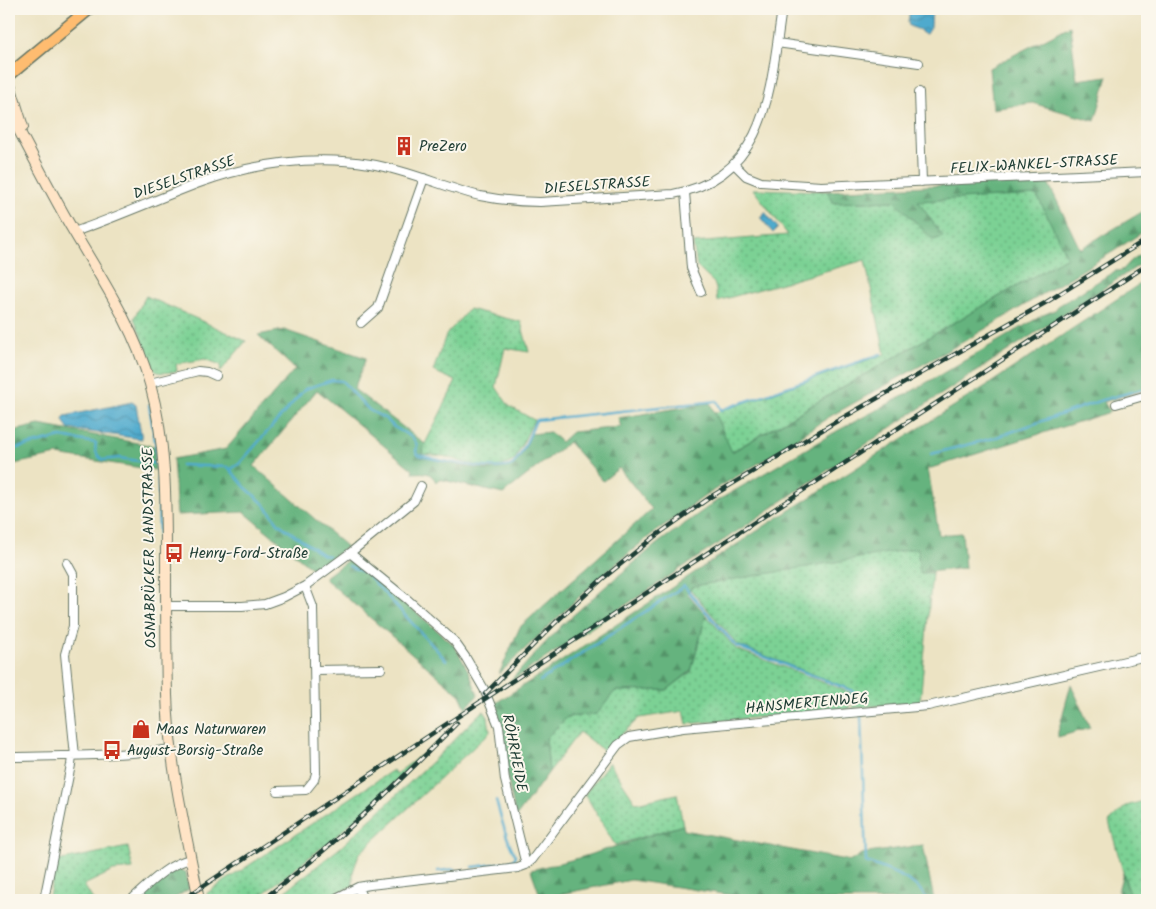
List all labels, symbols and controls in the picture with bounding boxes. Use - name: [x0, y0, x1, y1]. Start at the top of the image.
- building icon: PreZero: [393, 135, 415, 157]
- place label: PreZero: [419, 135, 467, 159]
- street label: DIESELSTRASSE: [130, 149, 240, 207]
- street label: FELIX-WANKEL-STRASSE: [950, 149, 1120, 181]
- street label: DIESELSTRASSE: [543, 170, 652, 202]
- street label: OSNABRÜCKER LANDSTRASSE: [136, 446, 164, 649]
- bus stop icon: Henry-Ford-Straße: [163, 542, 185, 564]
- place label: Henry-Ford-Straße: [189, 542, 308, 566]
- street label: HANSMERTENWEG: [745, 687, 870, 721]
- street label: RÖHRHEIDE: [495, 712, 534, 795]
- shop icon: Maas Naturwaren: [130, 718, 152, 740]
- place label: Maas Naturwaren: [156, 718, 266, 742]
- bus stop icon: August-Borsig-Straße: [101, 739, 123, 761]
- place label: August-Borsig-Straße: [127, 739, 264, 763]

